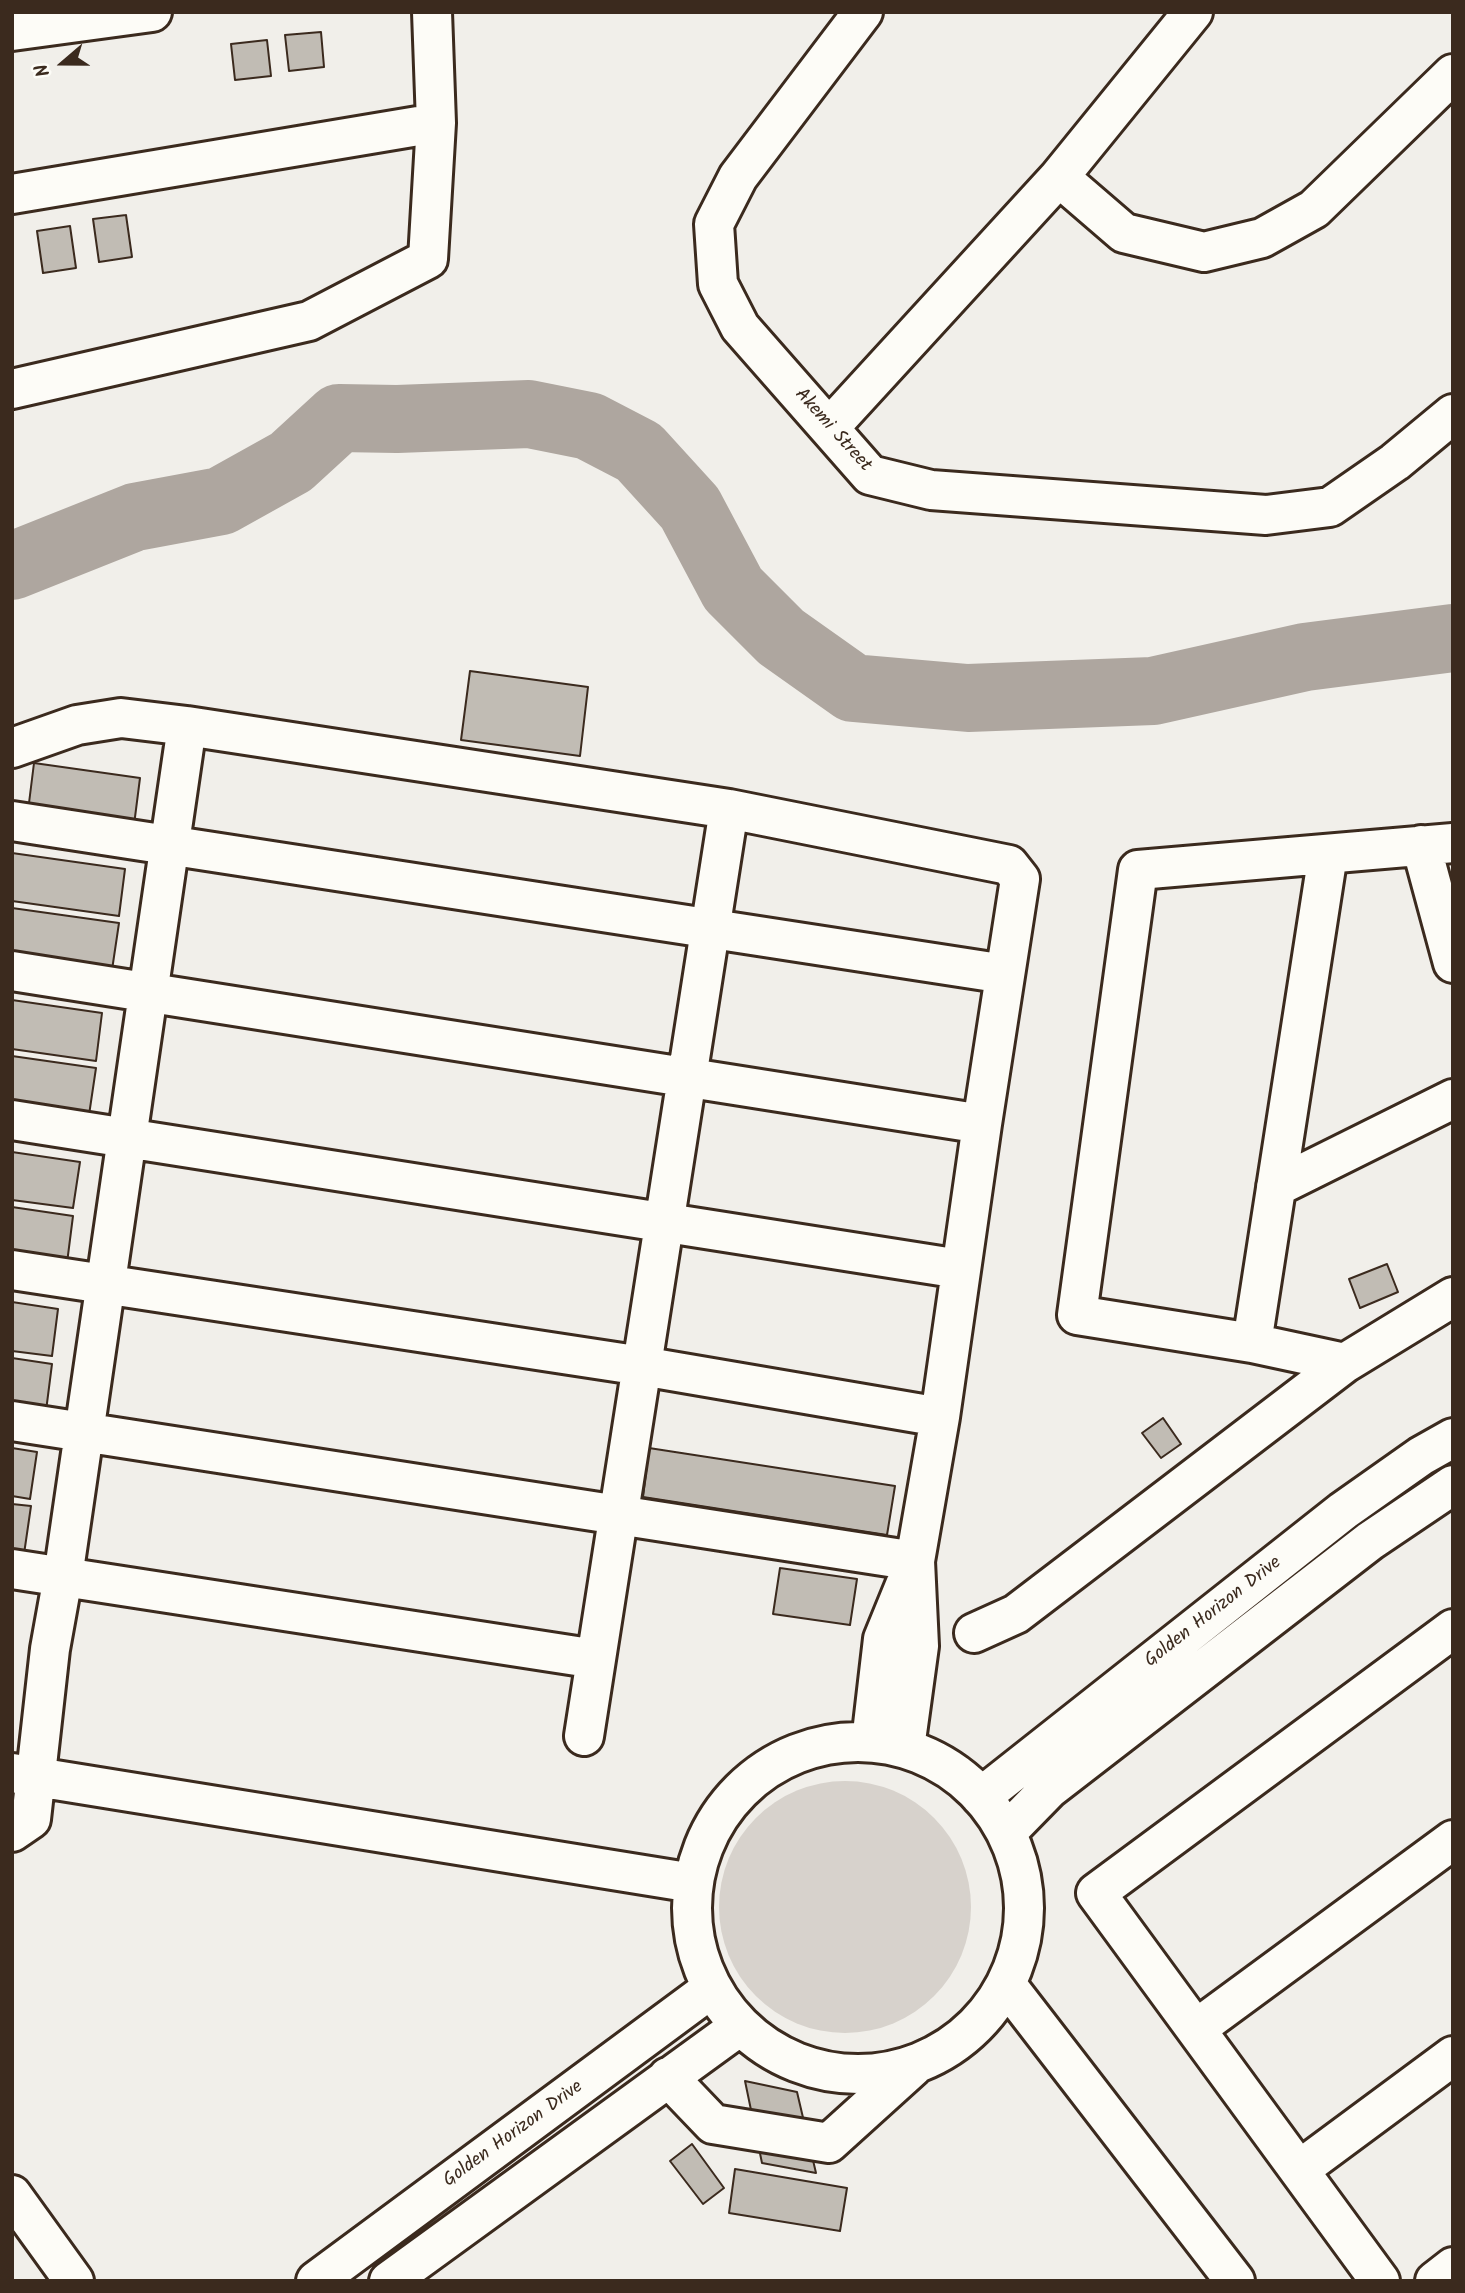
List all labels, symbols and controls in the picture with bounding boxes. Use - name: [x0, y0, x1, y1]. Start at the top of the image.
- north arrow: [28, 28, 98, 98]
- text: N: [27, 59, 59, 81]
- street label: Akemi Street: [789, 385, 875, 477]
- street label: Golden Horizon Drive: [1141, 1553, 1287, 1673]
- street label: Golden Horizon Drive: [440, 2077, 588, 2193]

